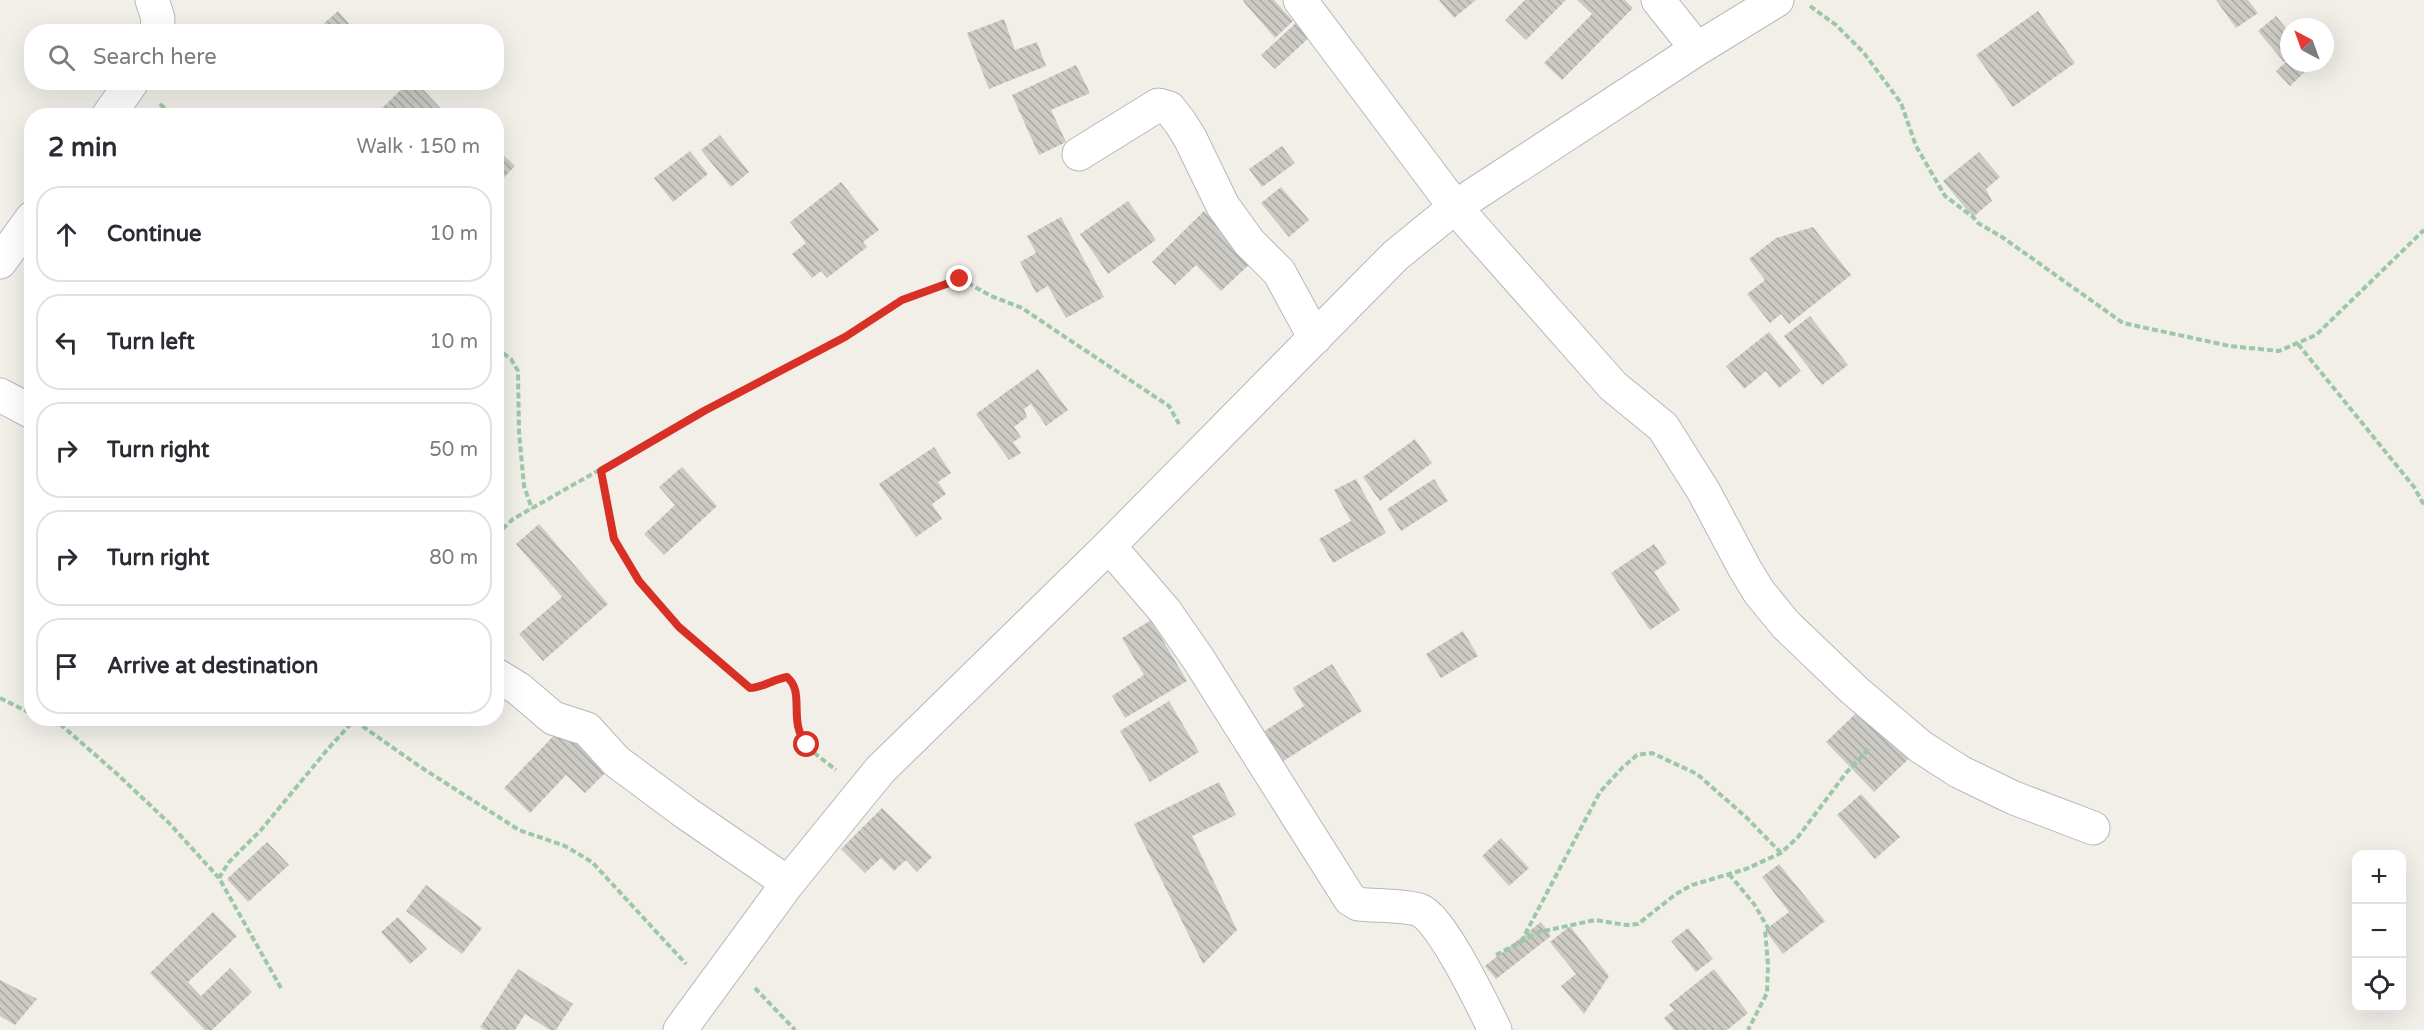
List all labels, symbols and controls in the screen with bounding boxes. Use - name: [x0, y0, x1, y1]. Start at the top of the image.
- north arrow: [2280, 18, 2334, 72]
- search box: [24, 24, 504, 90]
- icon: search: [45, 41, 78, 74]
- text: Search here: [93, 44, 217, 70]
- text: 2 min: [48, 132, 117, 163]
- text: Walk · 150 m: [357, 135, 480, 159]
- icon: ahead: [50, 218, 83, 251]
- text: Continue: [107, 221, 202, 247]
- text: 10 m: [429, 222, 478, 246]
- route end: [946, 265, 972, 291]
- icon: left: [50, 326, 83, 359]
- text: Turn left: [107, 329, 195, 355]
- text: 10 m: [429, 330, 478, 354]
- icon: right: [50, 434, 83, 467]
- text: Turn right: [107, 437, 209, 463]
- text: 50 m: [429, 438, 478, 462]
- icon: right: [50, 542, 83, 575]
- text: Turn right: [107, 545, 209, 571]
- text: 80 m: [429, 546, 478, 570]
- icon: arrive: [50, 650, 83, 683]
- text: Arrive at destination: [107, 653, 318, 679]
- route start: [793, 731, 819, 757]
- map controls: [2352, 850, 2406, 1012]
- button: +: [2352, 850, 2406, 904]
- button: −: [2352, 904, 2406, 958]
- button: locate: [2352, 958, 2406, 1012]

